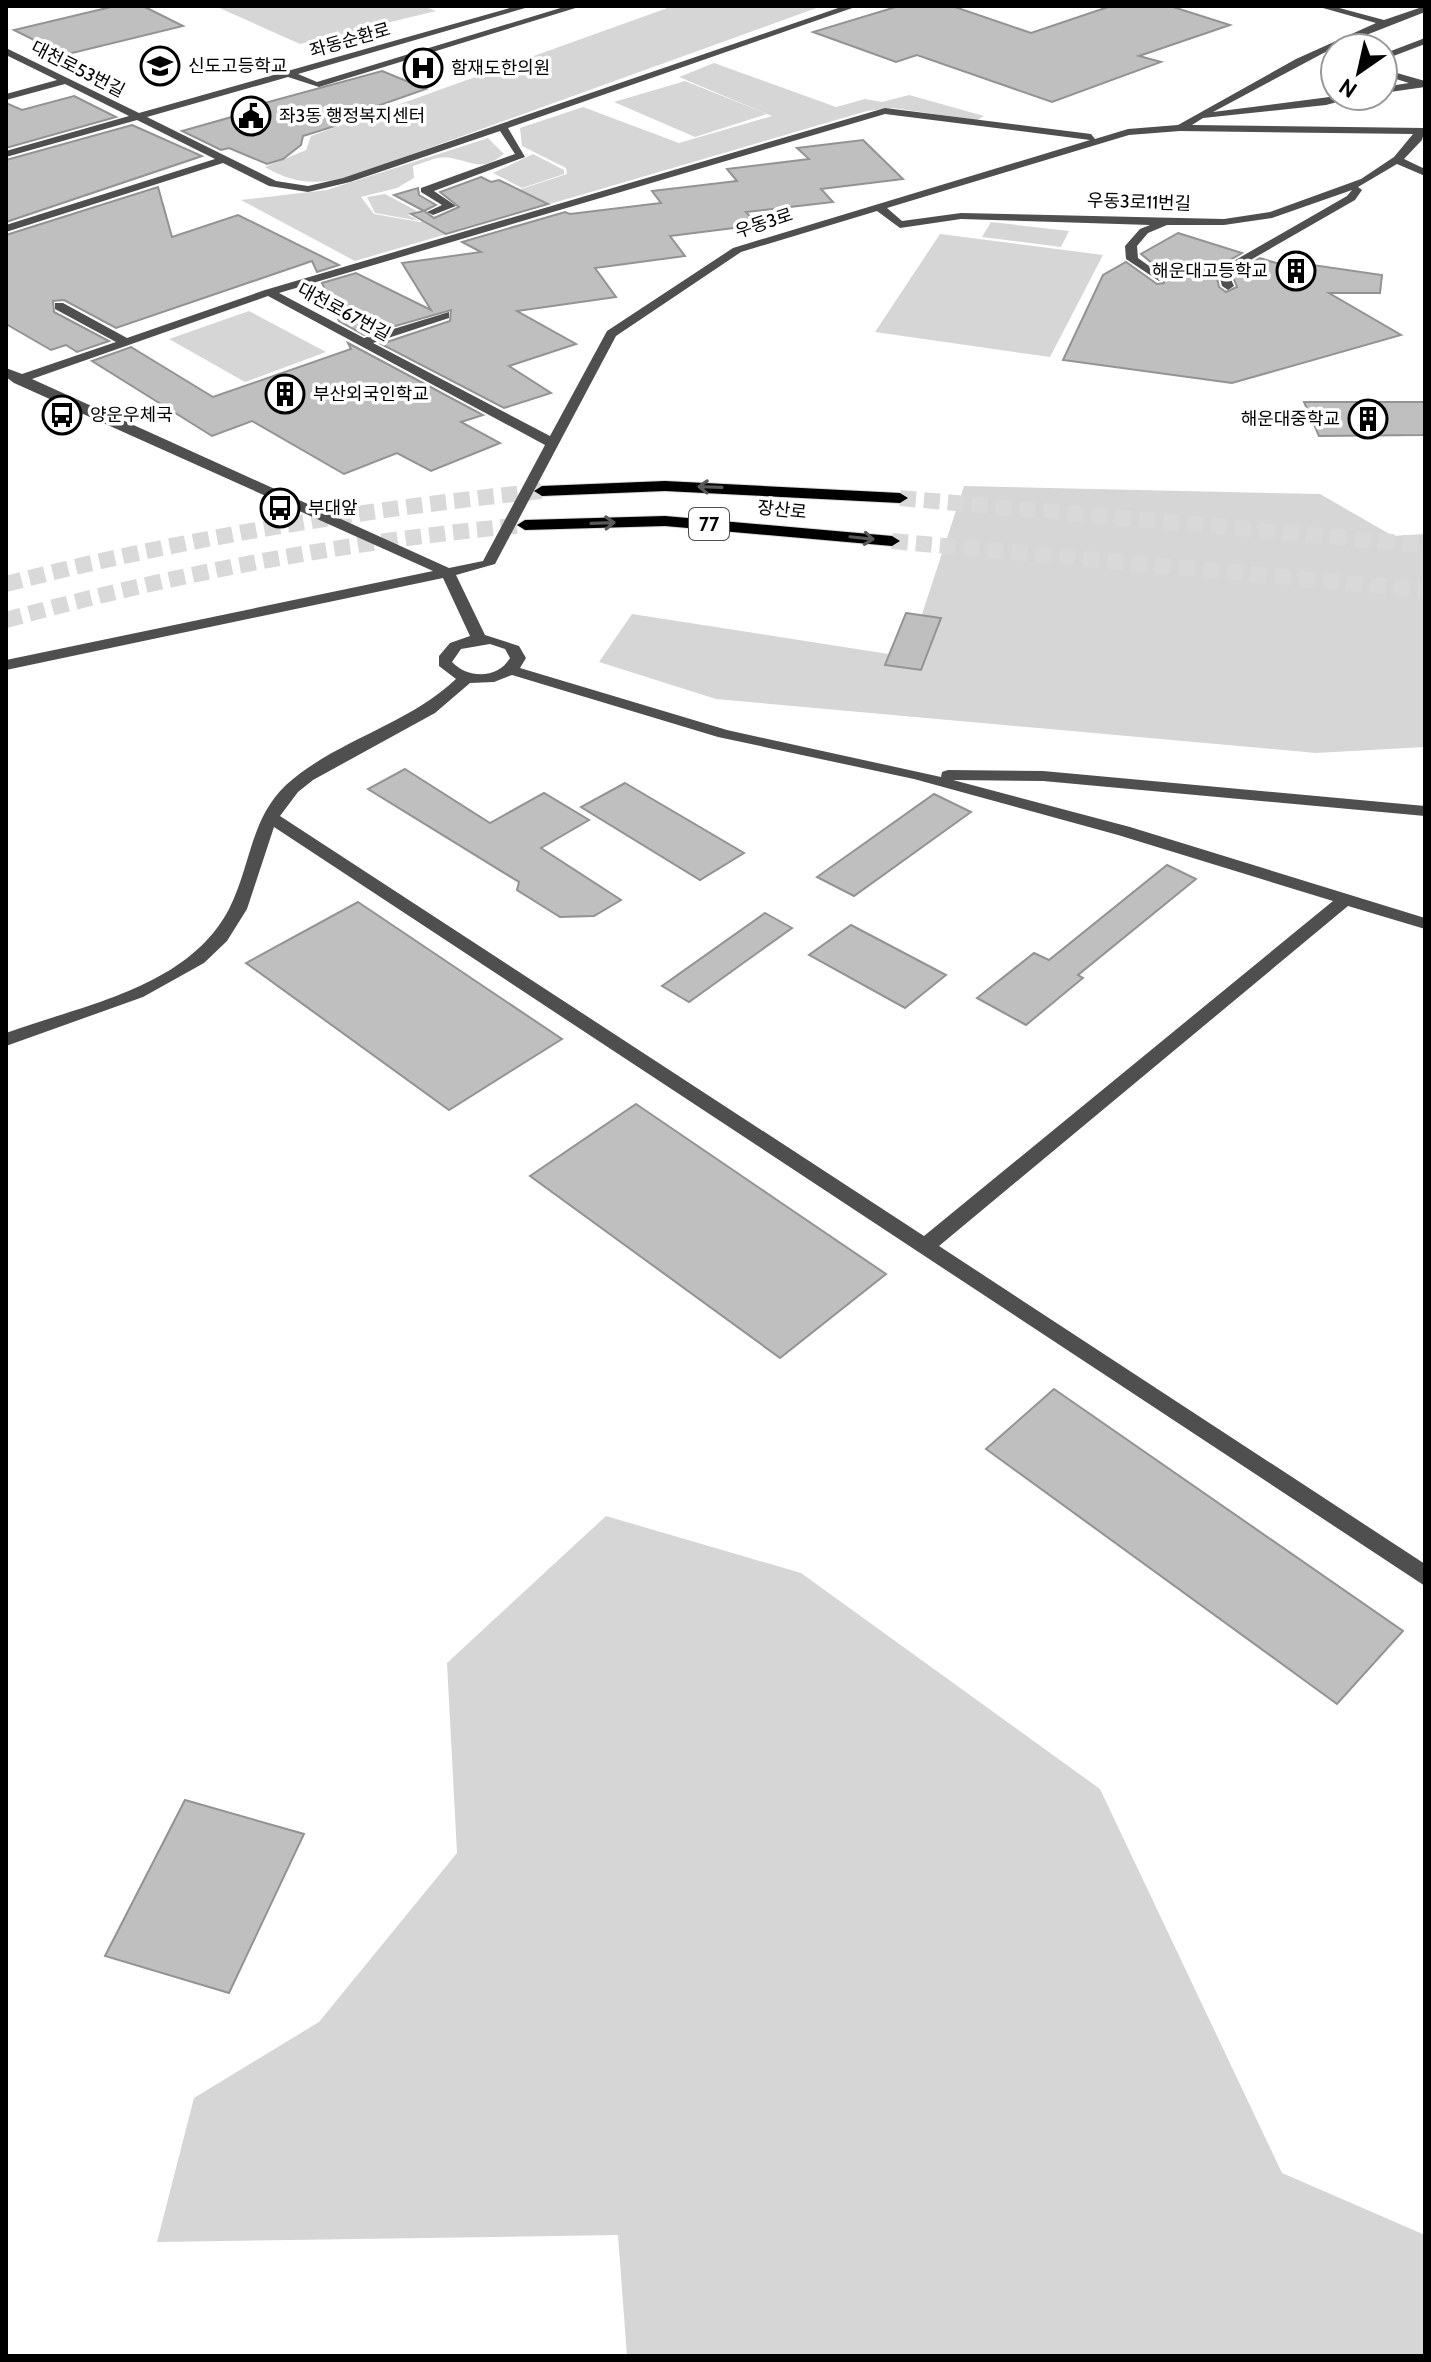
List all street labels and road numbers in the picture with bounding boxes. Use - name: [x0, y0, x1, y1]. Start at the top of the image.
- street label: 좌동순환로: [307, 18, 393, 62]
- street label: 대천로53번길: [27, 36, 129, 102]
- street label: 우동3로11번길: [1087, 189, 1191, 215]
- street label: 우동3로: [732, 203, 796, 243]
- street label: 대천로67번길: [294, 278, 394, 346]
- street label: 장산로: [756, 496, 808, 524]
- road number: 77: [689, 508, 729, 540]

